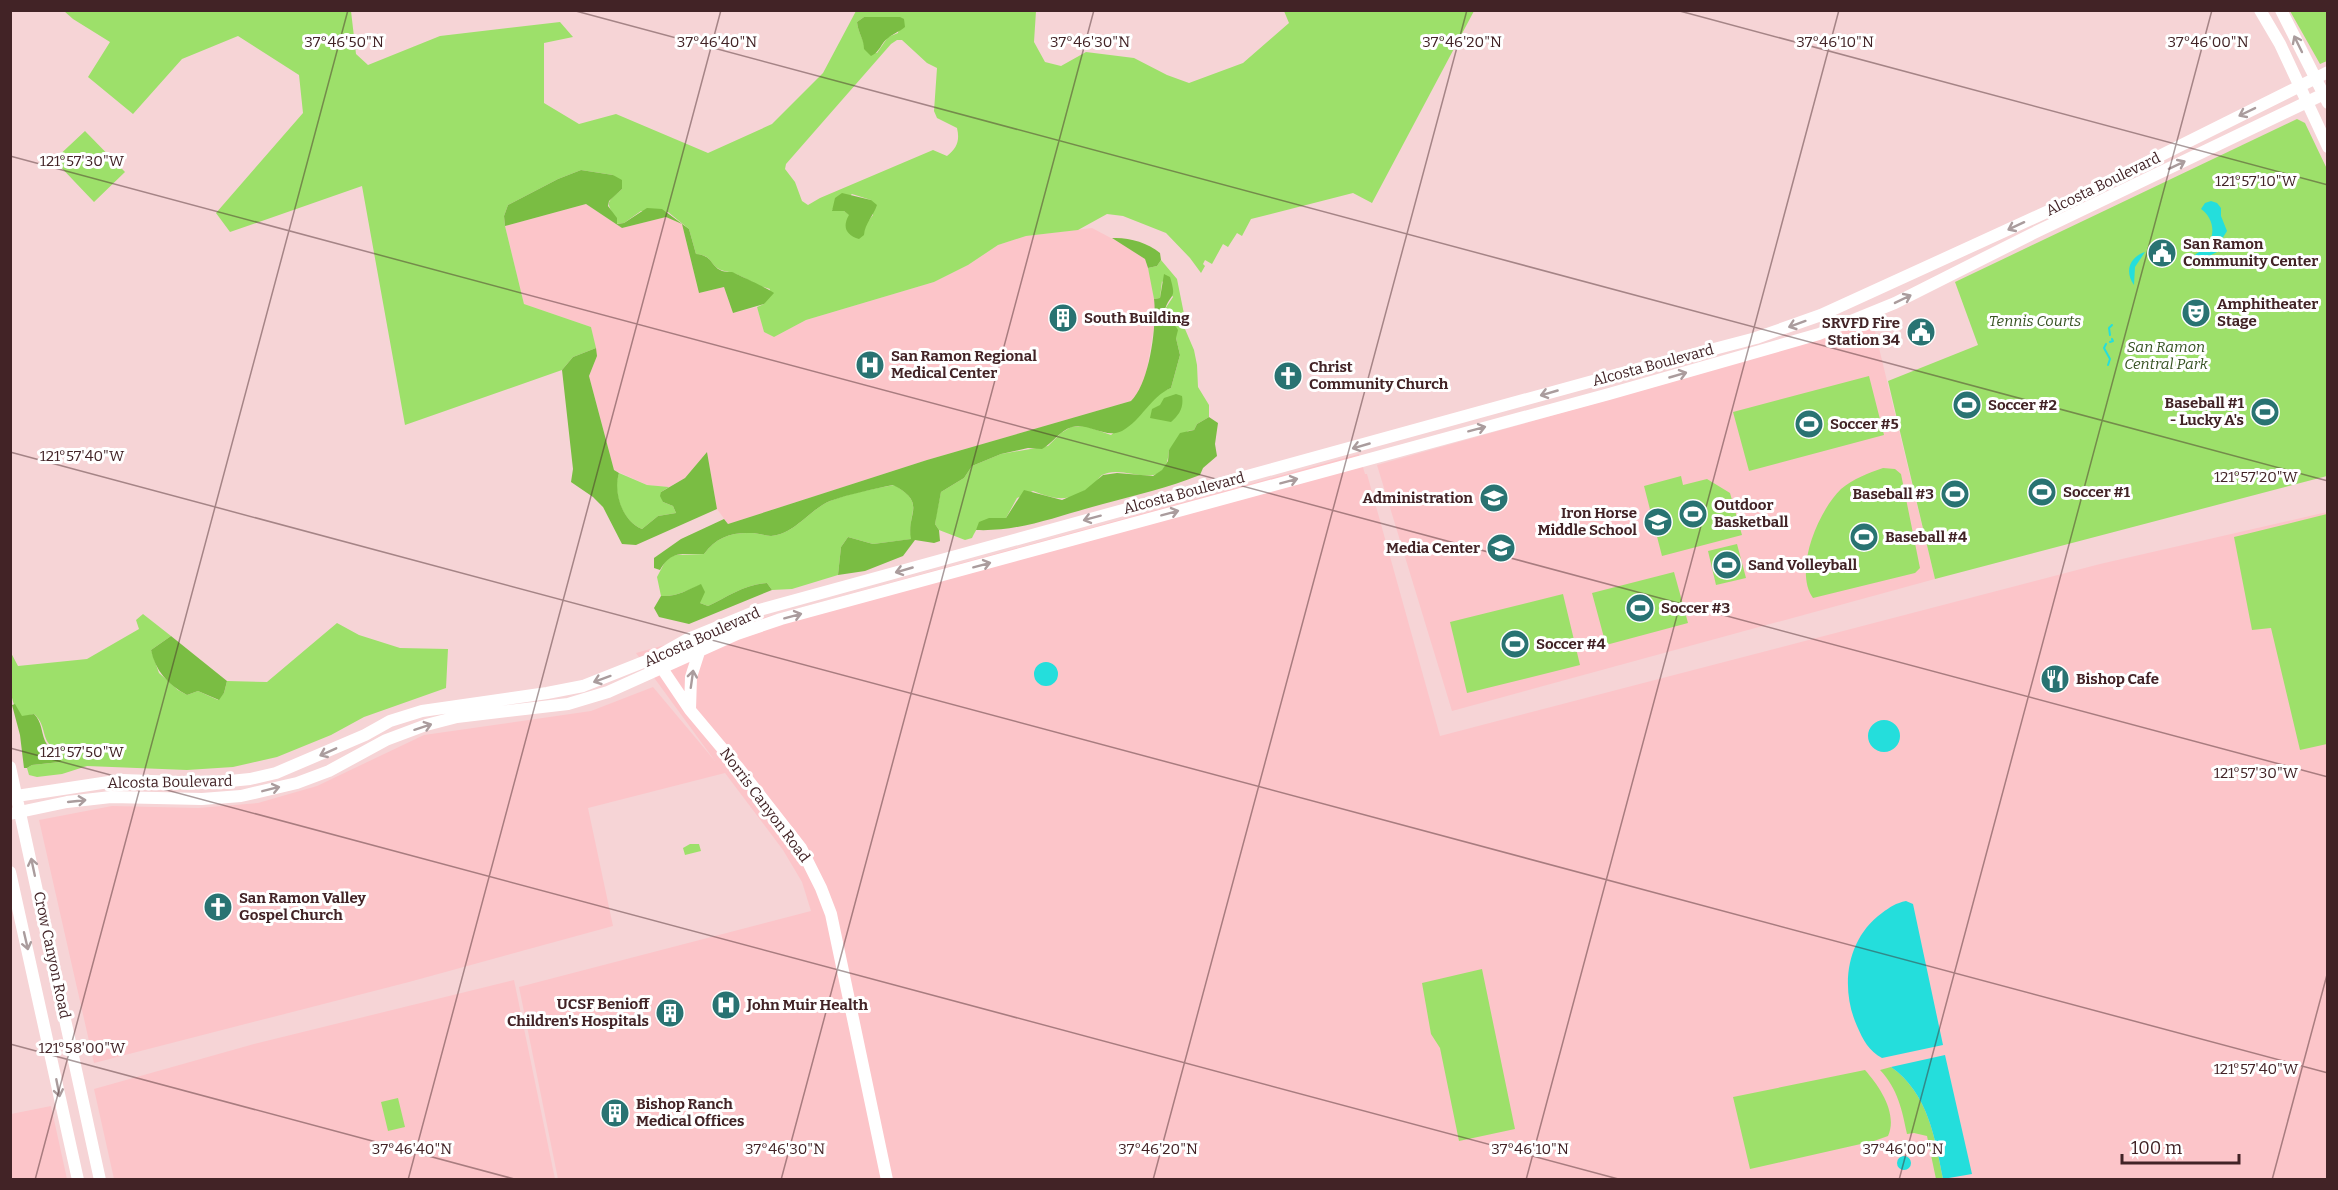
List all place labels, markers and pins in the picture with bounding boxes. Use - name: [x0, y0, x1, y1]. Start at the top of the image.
- place label: San Ramon Community Center: [2183, 235, 2318, 270]
- public building icon: San Ramon Community Center: [2146, 237, 2178, 269]
- place label: Amphitheater Stage: [2217, 295, 2318, 330]
- theatre icon: Amphitheater Stage: [2180, 297, 2212, 329]
- building icon: South Building: [1047, 302, 1079, 334]
- place label: South Building: [1084, 309, 1190, 327]
- place label: SRVFD Fire Station 34: [1822, 314, 1900, 349]
- public building icon: SRVFD Fire Station 34: [1905, 316, 1937, 348]
- place label: San Ramon Regional Medical Center: [891, 347, 1037, 382]
- hospital icon: San Ramon Regional Medical Center: [854, 349, 886, 381]
- place label: Christ Community Church: [1309, 358, 1449, 393]
- church icon: Christ Community Church: [1272, 360, 1304, 392]
- sports icon: Soccer #2: [1951, 389, 1983, 421]
- place label: Baseball #1 - Lucky A's: [2165, 394, 2245, 429]
- place label: Soccer #2: [1988, 396, 2057, 414]
- sports icon: Baseball #1 - Lucky A's: [2249, 396, 2281, 428]
- sports icon: Soccer #5: [1793, 408, 1825, 440]
- place label: Soccer #5: [1830, 415, 1899, 433]
- sports icon: Soccer #1: [2026, 476, 2058, 508]
- sports icon: Baseball #3: [1939, 478, 1971, 510]
- school or university icon: Administration: [1478, 482, 1510, 514]
- place label: Soccer #1: [2063, 483, 2131, 501]
- place label: Baseball #3: [1852, 485, 1934, 503]
- place label: Administration: [1363, 489, 1473, 507]
- place label: Outdoor Basketball: [1714, 496, 1789, 531]
- sports icon: Outdoor Basketball: [1677, 498, 1709, 530]
- place label: Iron Horse Middle School: [1537, 504, 1637, 539]
- school or university icon: Iron Horse Middle School: [1642, 506, 1674, 538]
- sports icon: Baseball #4: [1848, 521, 1880, 553]
- place label: Baseball #4: [1885, 528, 1967, 546]
- school or university icon: Media Center: [1485, 532, 1517, 564]
- place label: Media Center: [1386, 539, 1480, 557]
- sports icon: Sand Volleyball: [1711, 549, 1743, 581]
- place label: Sand Volleyball: [1748, 556, 1857, 574]
- sports icon: Soccer #3: [1624, 592, 1656, 624]
- place label: Soccer #3: [1661, 599, 1730, 617]
- sports icon: Soccer #4: [1499, 628, 1531, 660]
- place label: Soccer #4: [1536, 635, 1606, 653]
- restaurant icon: Bishop Cafe: [2039, 663, 2071, 695]
- place label: Bishop Cafe: [2076, 670, 2159, 688]
- place label: San Ramon Valley Gospel Church: [239, 889, 366, 924]
- church icon: San Ramon Valley Gospel Church: [202, 891, 234, 923]
- hospital icon: John Muir Health: [710, 989, 742, 1021]
- place label: UCSF Benioff Children's Hospitals: [507, 995, 650, 1030]
- place label: John Muir Health: [746, 996, 868, 1014]
- building icon: UCSF Benioff Children's Hospitals: [654, 997, 686, 1029]
- place label: Bishop Ranch Medical Offices: [636, 1095, 744, 1130]
- building icon: Bishop Ranch Medical Offices: [599, 1097, 631, 1129]

